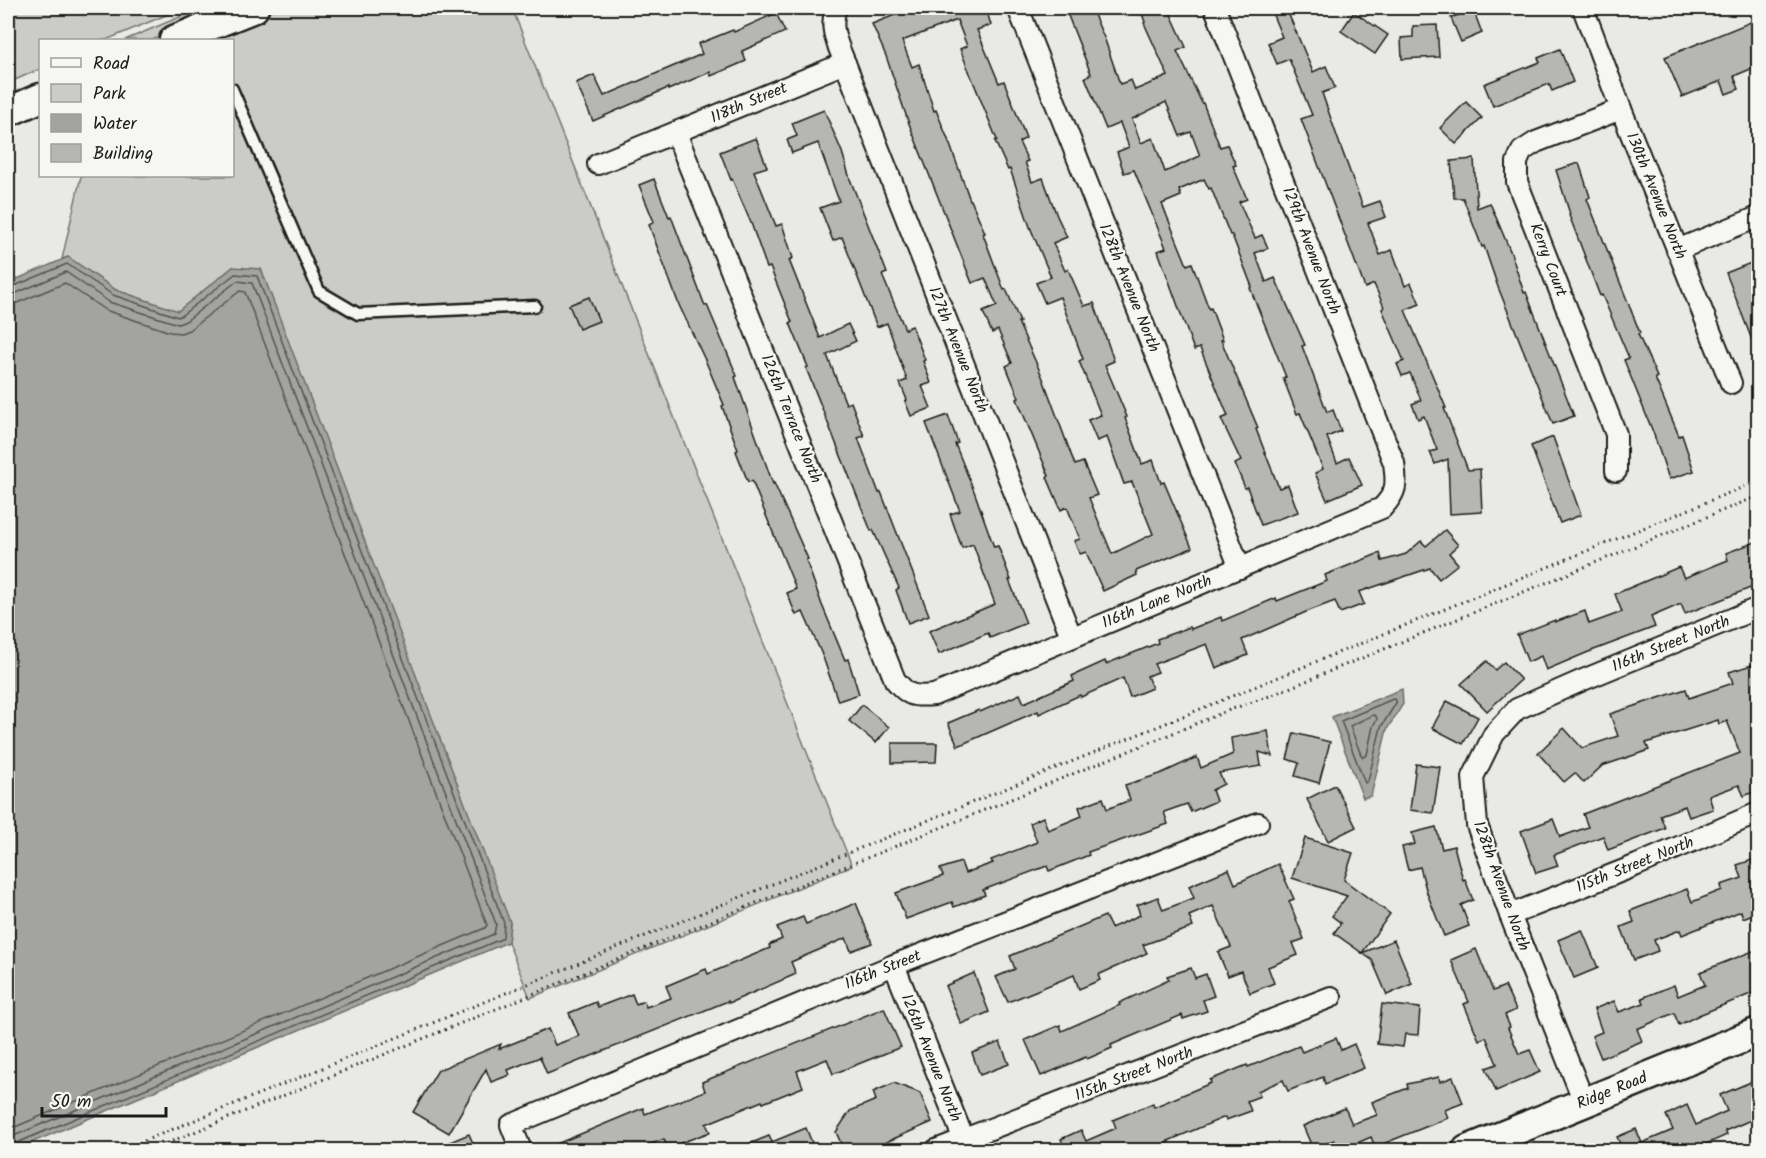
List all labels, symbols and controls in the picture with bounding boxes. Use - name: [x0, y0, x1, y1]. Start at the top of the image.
- legend: [39, 39, 234, 177]
- text: Road: [93, 50, 130, 79]
- street label: 118th Street: [707, 75, 792, 130]
- text: Park: [93, 80, 126, 109]
- text: Water: [93, 110, 138, 139]
- street label: 130th Avenue North: [1619, 129, 1693, 263]
- text: Building: [93, 140, 153, 169]
- street label: 129th Avenue North: [1275, 184, 1347, 318]
- street label: Kerry Court: [1522, 219, 1574, 301]
- street label: 128th Avenue North: [1092, 220, 1166, 356]
- street label: 127th Avenue North: [921, 283, 995, 417]
- street label: 126th Terrace North: [754, 351, 828, 487]
- street label: 116th Lane North: [1098, 569, 1216, 635]
- street label: 116th Street North: [1608, 609, 1734, 679]
- street label: 128th Avenue North: [1466, 817, 1536, 955]
- street label: 115th Street North: [1572, 830, 1698, 900]
- street label: 116th Street: [841, 943, 926, 997]
- street label: 126th Avenue North: [894, 990, 968, 1126]
- street label: 115th Street North: [1071, 1040, 1197, 1108]
- street label: Ridge Road: [1573, 1065, 1652, 1117]
- scale bar: [42, 1080, 166, 1118]
- text: 50 m: [51, 1088, 91, 1117]

